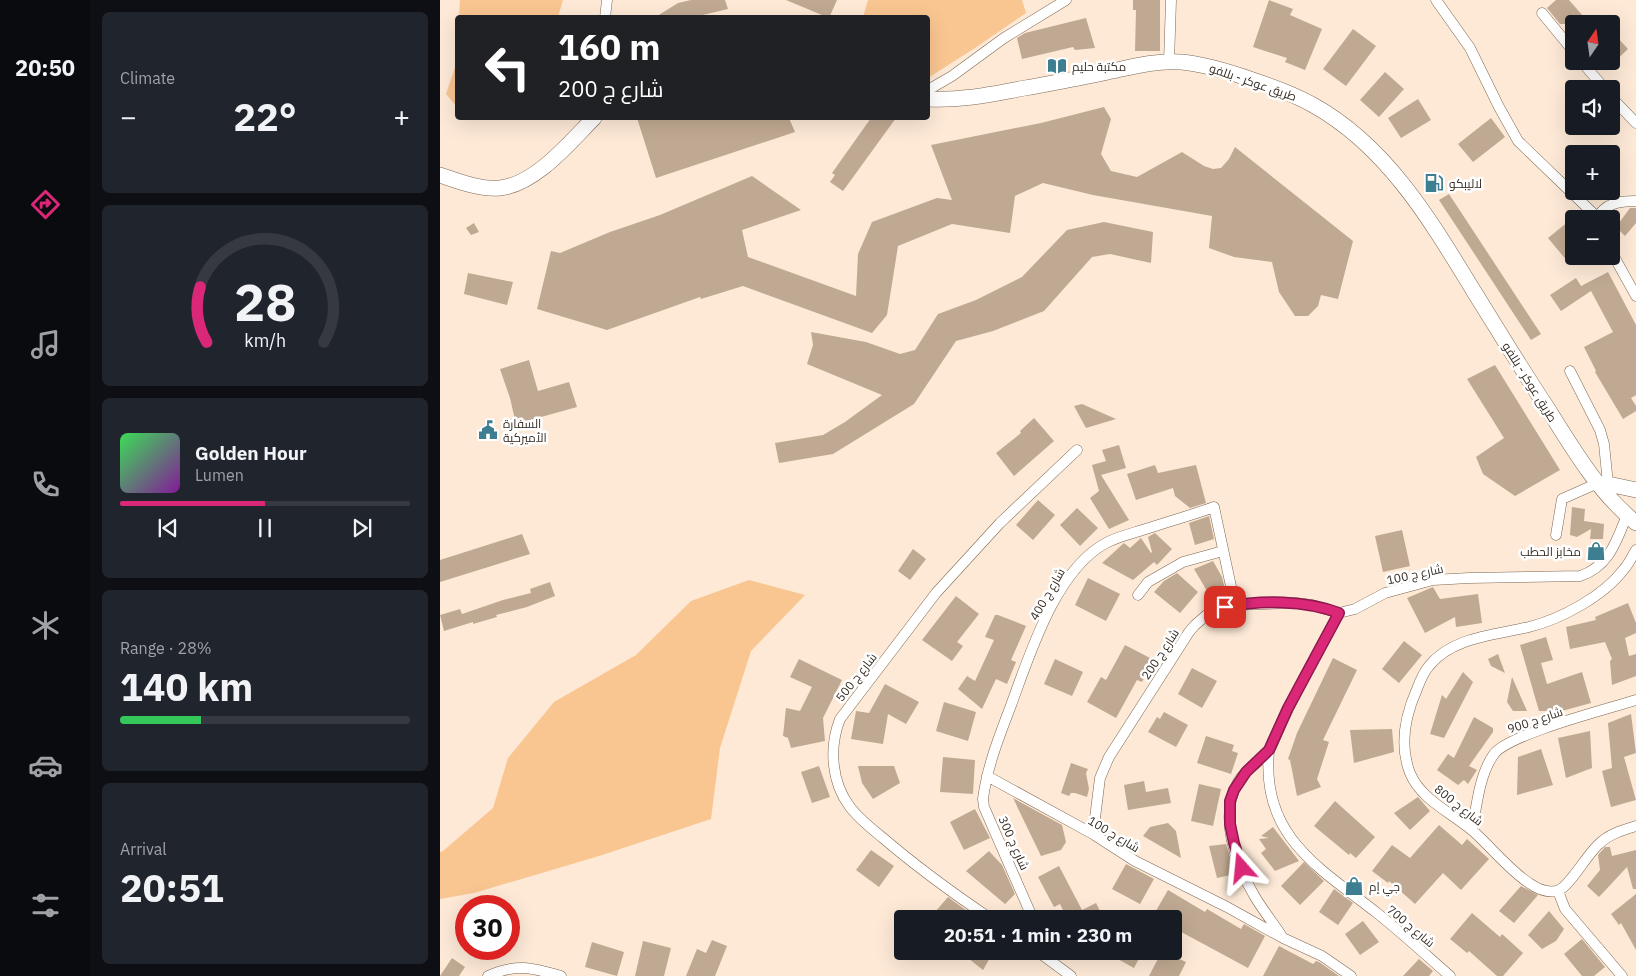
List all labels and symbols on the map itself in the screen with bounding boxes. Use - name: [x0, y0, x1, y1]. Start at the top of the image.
- north arrow: [1565, 15, 1620, 70]
- library icon: مكتبة حليم: [1046, 55, 1068, 77]
- place label: مكتبة حليم: [1072, 59, 1126, 75]
- street label: طريق عوكر - بللفو: [1208, 60, 1299, 104]
- fuel station icon: لاليبكو: [1423, 172, 1445, 194]
- place label: لاليبكو: [1449, 176, 1482, 191]
- street label: طريق عوكر - بللفو: [1500, 339, 1561, 425]
- place label: السفارة الأميركية: [503, 416, 547, 445]
- public building icon: السفارة الأميركية: [477, 419, 499, 441]
- shop icon: مخابز الحطب: [1585, 540, 1607, 562]
- place label: مخابز الحطب: [1520, 544, 1581, 559]
- street label: شارع ج 100: [1385, 561, 1445, 588]
- street label: شارع ج 400: [1026, 565, 1069, 623]
- pin: [1204, 586, 1246, 628]
- street label: شارع ج 200: [1138, 626, 1183, 683]
- street label: شارع ج 500: [832, 650, 880, 705]
- street label: شارع ج 900: [1505, 704, 1565, 737]
- street label: شارع ج 800: [1431, 781, 1486, 829]
- street label: شارع ج 100: [1085, 813, 1143, 856]
- street label: شارع ج 300: [995, 814, 1033, 873]
- position arrow: [1215, 841, 1267, 893]
- shop icon: جي إم: [1343, 875, 1365, 897]
- place label: جي إم: [1369, 879, 1400, 897]
- speed limit sign: 30: [455, 895, 520, 960]
- street label: شارع ج 700: [1384, 902, 1438, 951]

